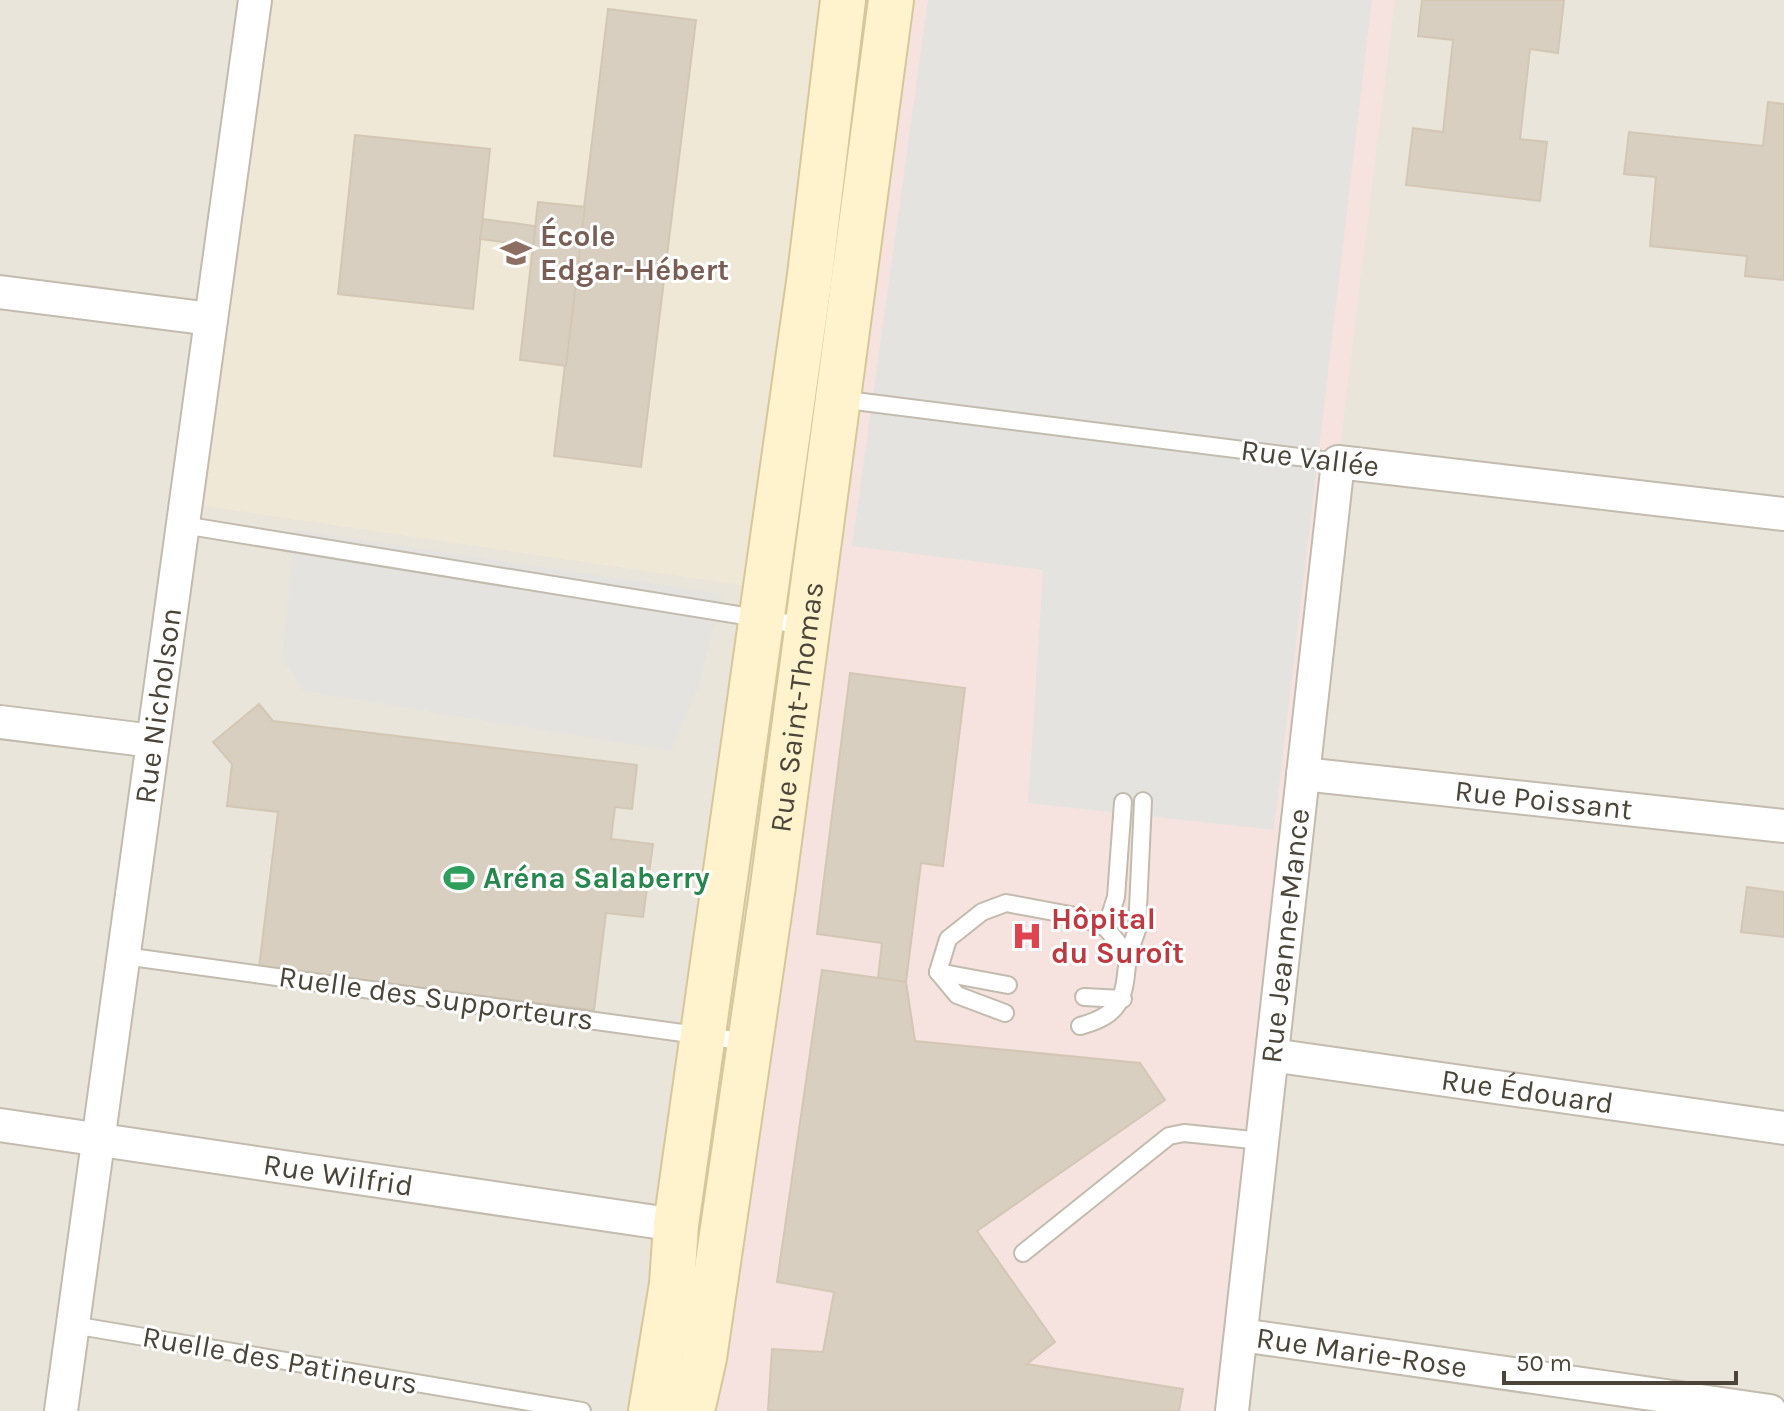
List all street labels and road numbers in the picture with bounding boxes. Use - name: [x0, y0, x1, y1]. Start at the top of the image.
- street label: Rue Vallée: [1239, 432, 1381, 484]
- street label: Rue Saint-Thomas: [762, 579, 831, 834]
- street label: Rue Nicholson: [127, 605, 189, 806]
- street label: Rue Poissant: [1453, 773, 1634, 827]
- street label: Rue Jeanne-Mance: [1253, 807, 1317, 1065]
- street label: Ruelle des Supporteurs: [276, 958, 596, 1038]
- street label: Rue Édouard: [1439, 1061, 1616, 1121]
- street label: Rue Wilfrid: [261, 1146, 416, 1204]
- street label: Ruelle des Patineurs: [140, 1318, 420, 1402]
- street label: Rue Marie-Rose: [1254, 1319, 1470, 1385]

